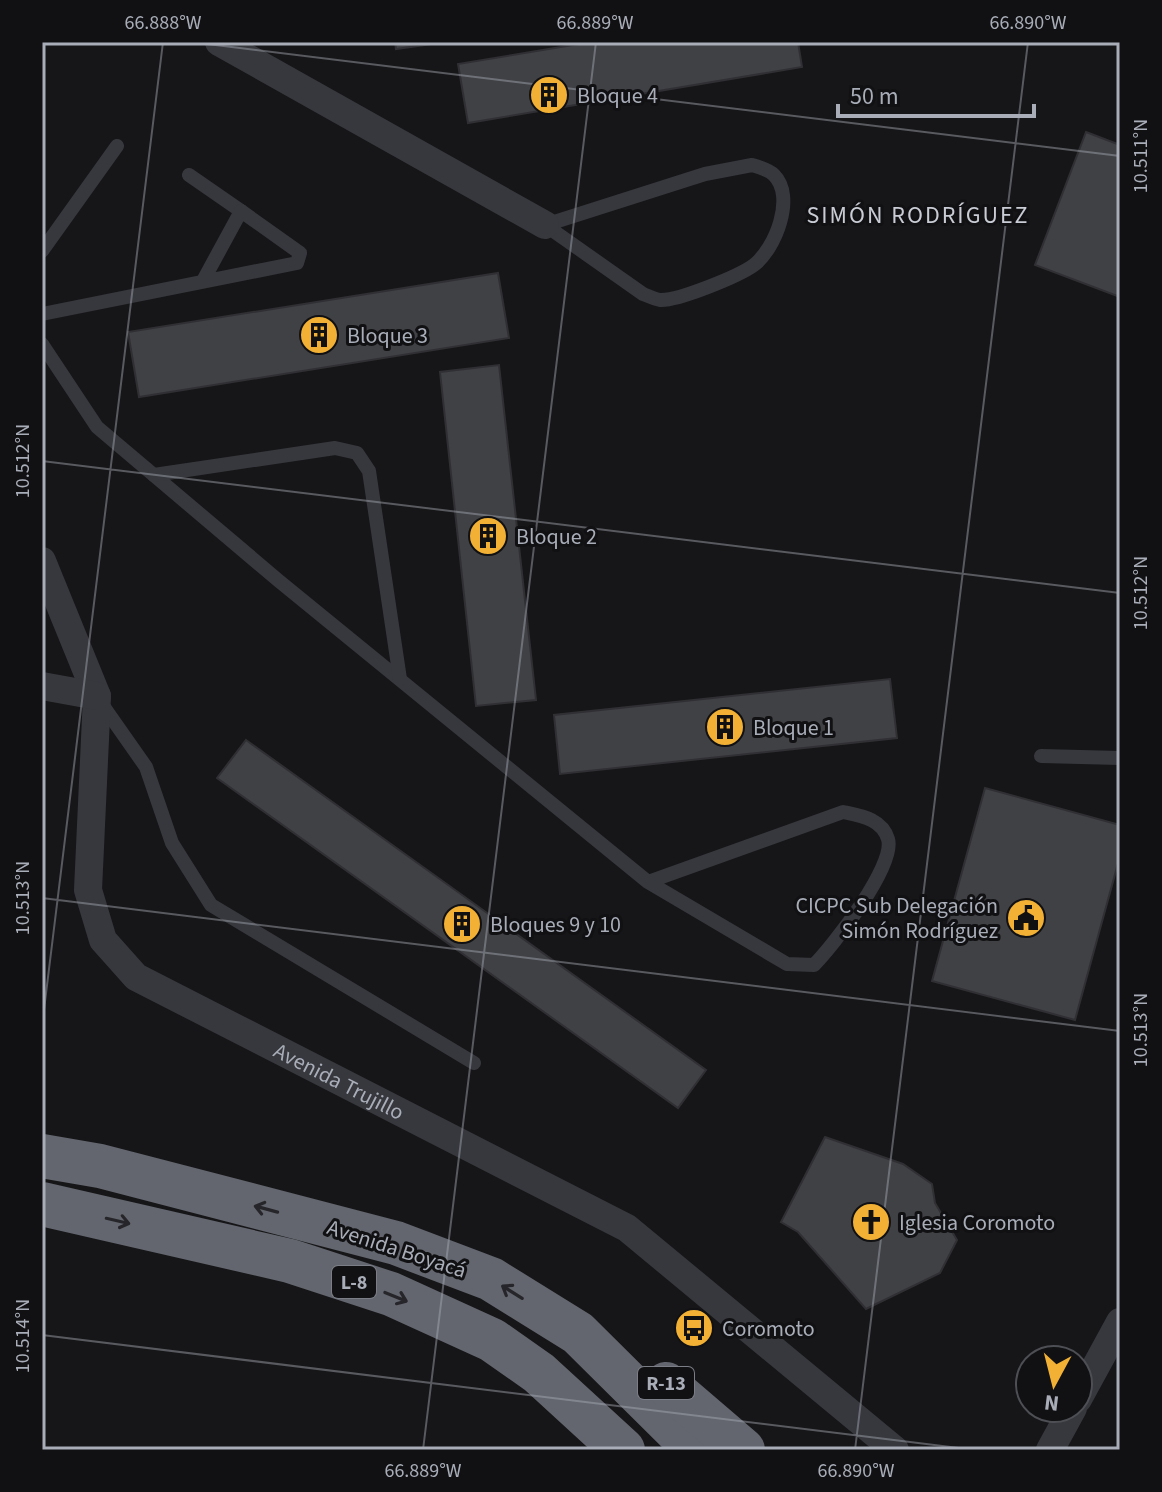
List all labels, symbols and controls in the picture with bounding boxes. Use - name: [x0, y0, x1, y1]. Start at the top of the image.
- text: 66.888°W: [124, 9, 202, 37]
- text: 66.889°W: [556, 9, 634, 37]
- text: 66.890°W: [989, 9, 1067, 37]
- scale bar: [838, 68, 1034, 118]
- building icon: Bloque 4: [528, 74, 570, 116]
- text: 50 m: [850, 79, 899, 114]
- place label: Bloque 4: [577, 80, 658, 112]
- text: 10.511°N: [1127, 119, 1155, 193]
- district label: SIMÓN RODRÍGUEZ: [806, 198, 1030, 233]
- building icon: Bloque 3: [298, 314, 340, 356]
- place label: Bloque 3: [347, 320, 428, 352]
- text: 10.512°N: [9, 424, 37, 498]
- building icon: Bloque 2: [467, 515, 509, 557]
- place label: Bloque 2: [516, 521, 597, 553]
- text: 10.512°N: [1127, 556, 1155, 630]
- building icon: Bloque 1: [704, 706, 746, 748]
- place label: Bloque 1: [753, 712, 834, 744]
- text: 10.513°N: [9, 861, 37, 935]
- place label: CICPC Sub Delegación Simón Rodríguez: [795, 890, 998, 947]
- public building icon: CICPC Sub Delegación Simón Rodríguez: [1005, 897, 1047, 939]
- building icon: Bloques 9 y 10: [441, 903, 483, 945]
- place label: Bloques 9 y 10: [490, 909, 621, 941]
- text: 10.513°N: [1127, 993, 1155, 1067]
- street label: Avenida Trujillo: [268, 1035, 410, 1128]
- one-way arrow: [254, 1201, 280, 1216]
- church icon: Iglesia Coromoto: [850, 1201, 892, 1243]
- place label: Iglesia Coromoto: [899, 1207, 1055, 1239]
- street label: Avenida Boyacá: [323, 1211, 470, 1287]
- one-way arrow: [105, 1215, 130, 1230]
- road number: L-8: [332, 1266, 376, 1298]
- one-way arrow: [501, 1284, 524, 1300]
- one-way arrow: [383, 1291, 407, 1305]
- text: 10.514°N: [9, 1299, 37, 1373]
- bus stop icon: Coromoto: [673, 1307, 715, 1349]
- place label: Coromoto: [722, 1313, 815, 1345]
- north arrow: [1014, 1344, 1094, 1424]
- road number: R-13: [638, 1367, 694, 1399]
- text: N: [1042, 1386, 1061, 1420]
- text: 66.889°W: [384, 1457, 462, 1485]
- text: 66.890°W: [817, 1457, 895, 1485]

